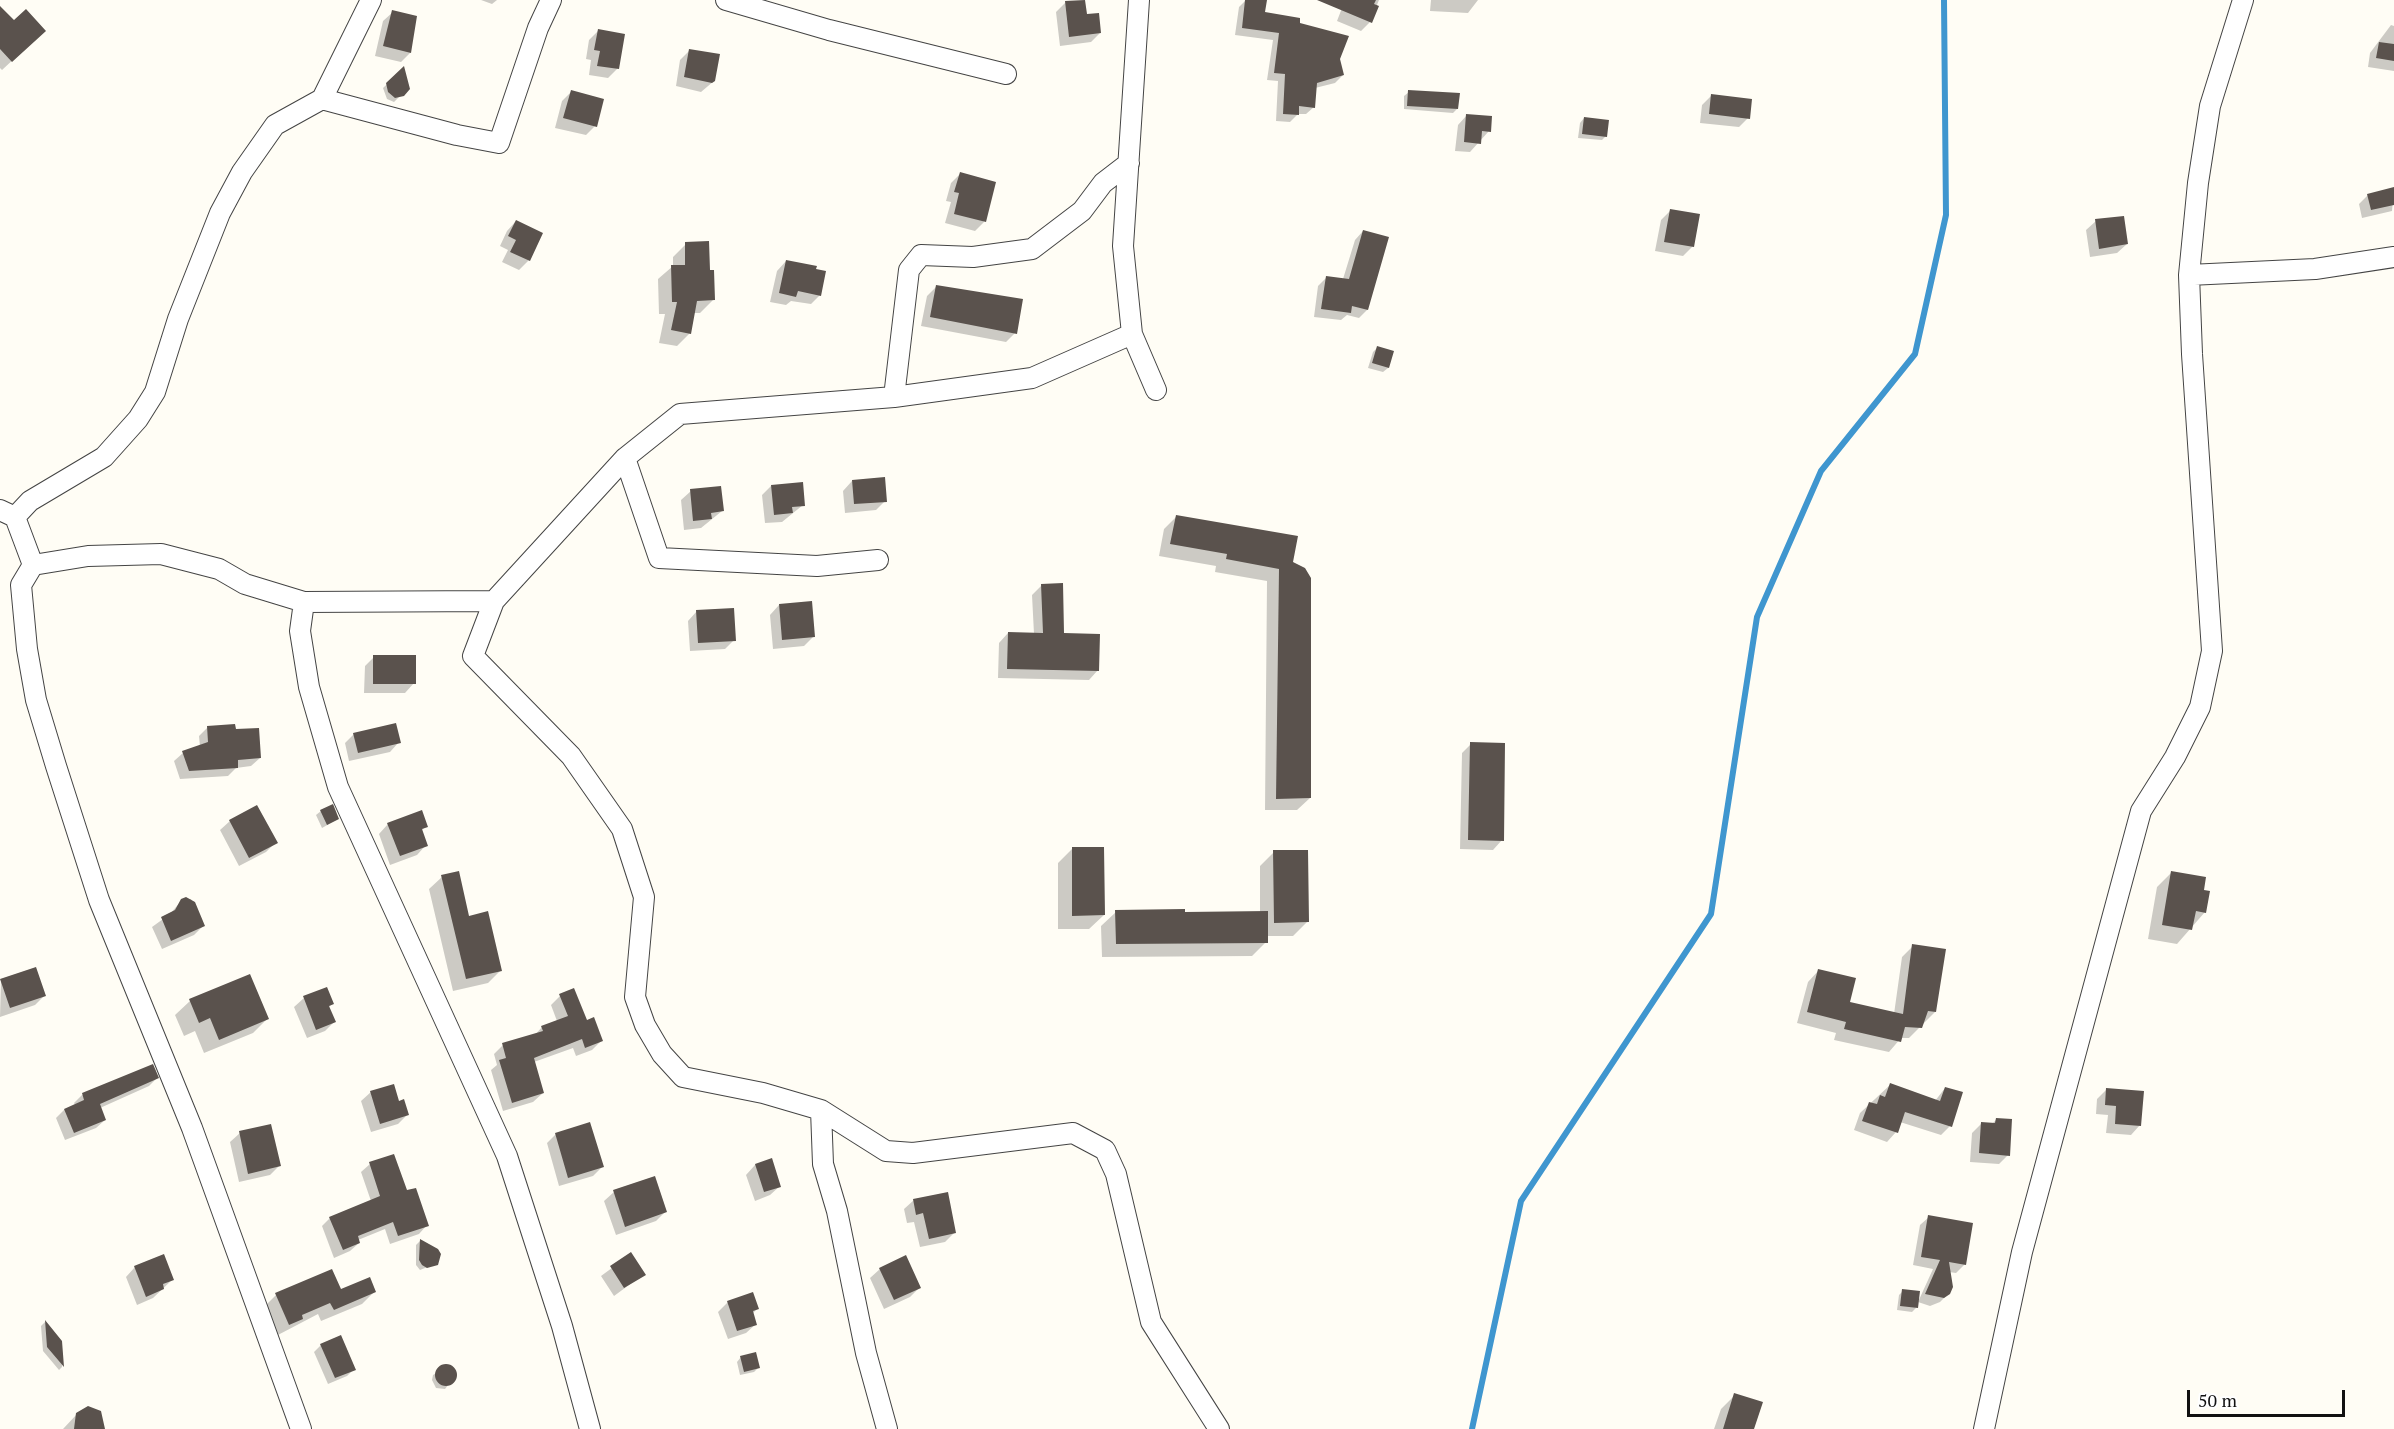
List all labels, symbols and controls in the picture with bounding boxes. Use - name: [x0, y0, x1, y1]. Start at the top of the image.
- scale bar: [2190, 1378, 2348, 1416]
- text: 50 m: [2198, 1388, 2237, 1412]

